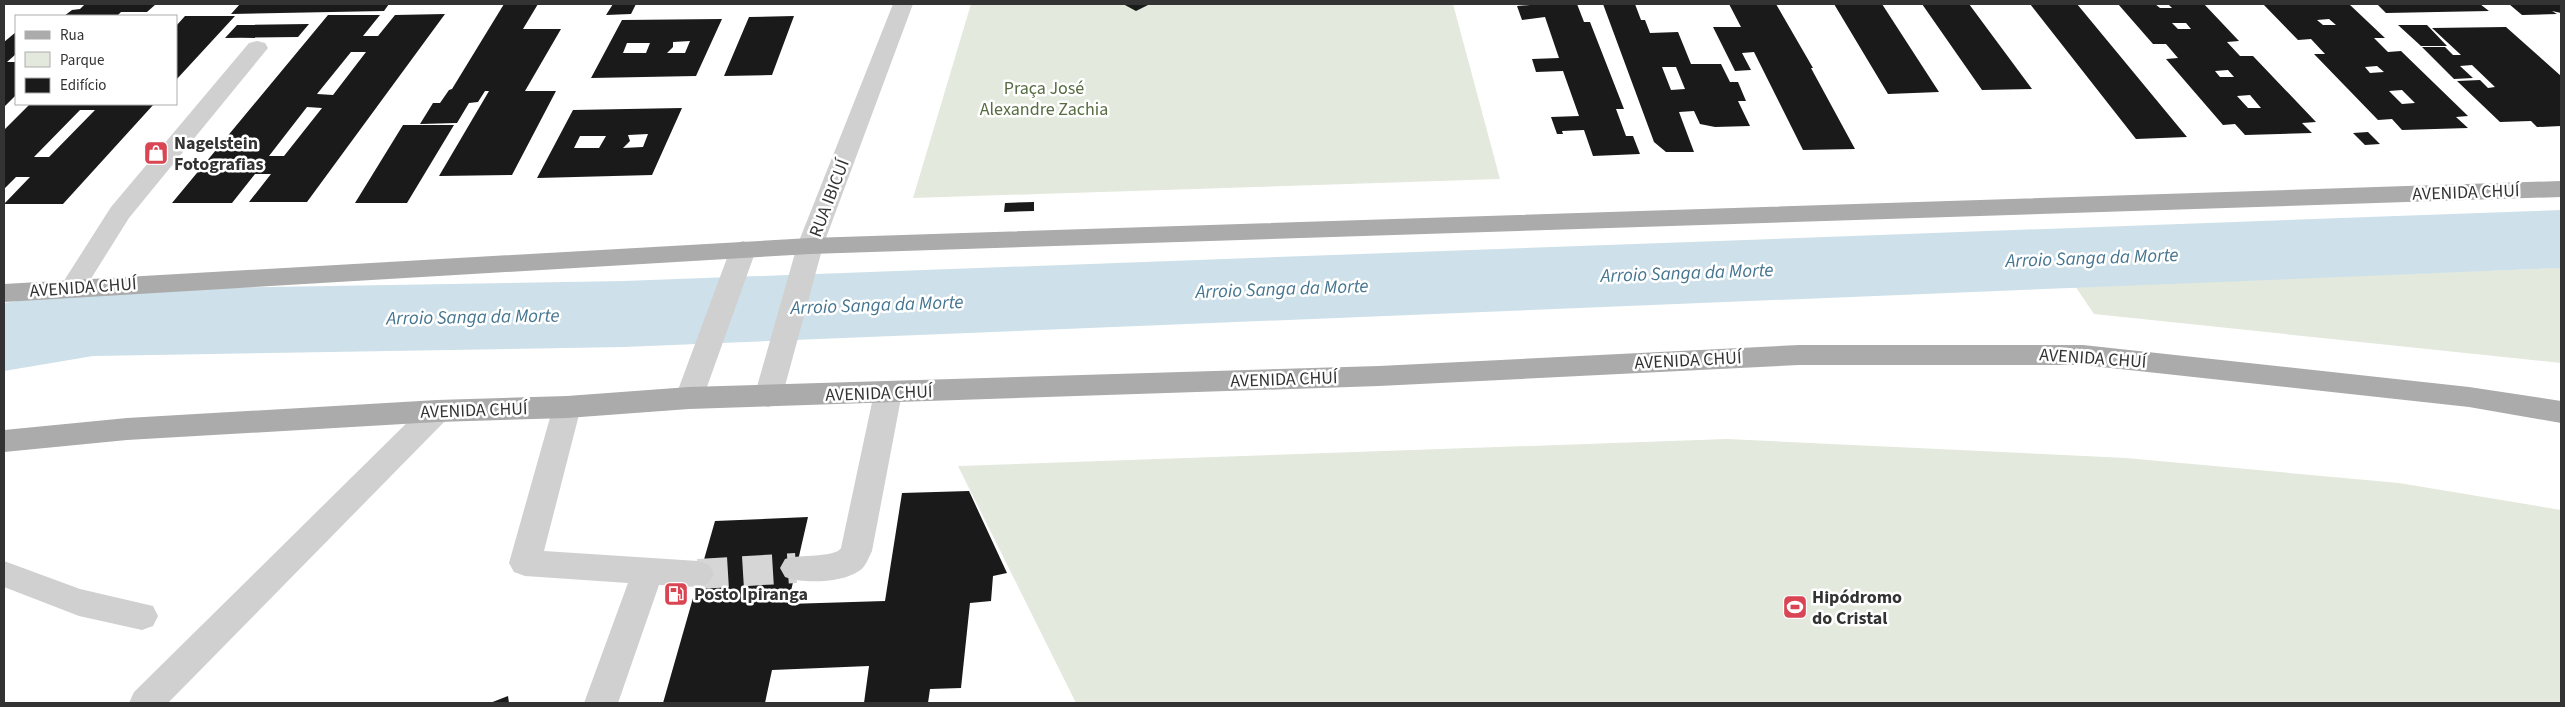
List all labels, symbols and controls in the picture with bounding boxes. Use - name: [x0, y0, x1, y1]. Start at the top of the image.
- legend: [15, 15, 178, 105]
- text: Rua: [60, 25, 84, 46]
- text: Parque: [60, 50, 104, 71]
- text: Edifício: [60, 75, 107, 96]
- park label: Praça José Alexandre Zachia: [980, 76, 1108, 122]
- place label: Nagelstein Fotografias: [174, 131, 264, 177]
- shop icon: Nagelstein Fotografias: [143, 140, 169, 166]
- street label: RUA IBICUÍ: [803, 155, 856, 241]
- street label: AVENIDA CHUÍ: [2412, 178, 2521, 207]
- water label: Arroio Sanga da Morte: [2004, 242, 2179, 275]
- water label: Arroio Sanga da Morte: [1599, 257, 1774, 290]
- street label: AVENIDA CHUÍ: [29, 271, 139, 304]
- water label: Arroio Sanga da Morte: [1194, 273, 1369, 306]
- water label: Arroio Sanga da Morte: [789, 289, 964, 322]
- water label: Arroio Sanga da Morte: [385, 302, 560, 333]
- street label: AVENIDA CHUÍ: [2039, 342, 2149, 375]
- street label: AVENIDA CHUÍ: [1634, 345, 1744, 376]
- street label: AVENIDA CHUÍ: [1230, 365, 1339, 394]
- street label: AVENIDA CHUÍ: [825, 379, 934, 408]
- street label: AVENIDA CHUÍ: [420, 396, 529, 425]
- fuel station icon: Posto Ipiranga: [663, 581, 689, 607]
- place label: Posto Ipiranga: [694, 582, 808, 607]
- place label: Hipódromo do Cristal: [1812, 585, 1902, 631]
- sports icon: Hipódromo do Cristal: [1782, 594, 1808, 620]

